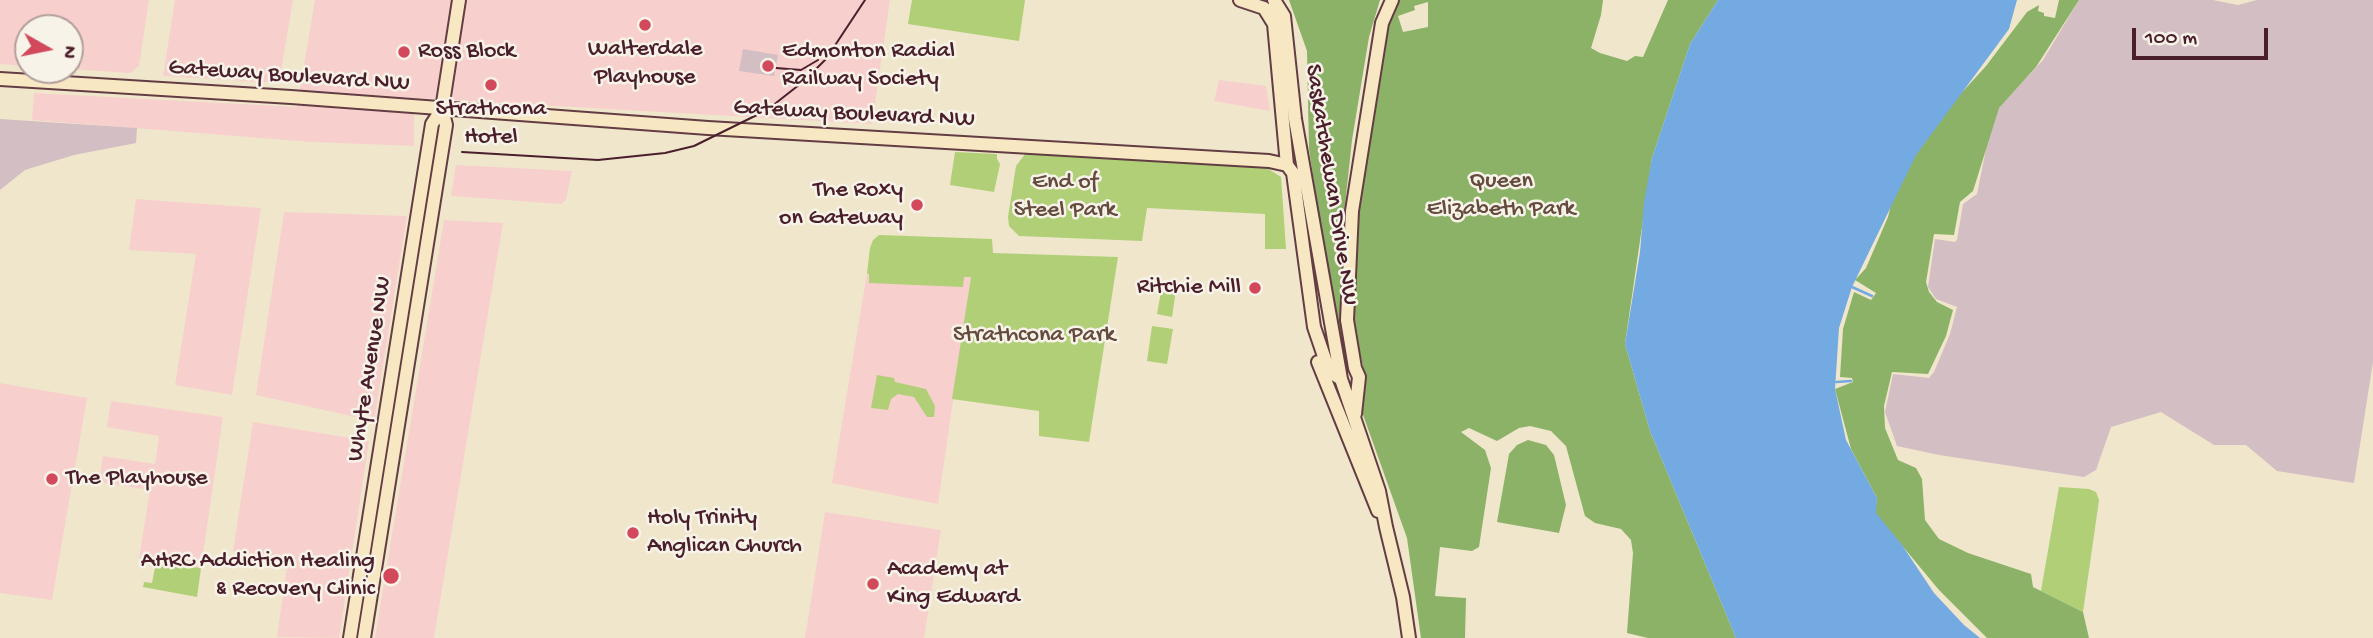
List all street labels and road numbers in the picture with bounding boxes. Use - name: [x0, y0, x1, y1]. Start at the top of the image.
- street label: Gateway Boulevard NW: [167, 54, 411, 100]
- street label: Saskatchewan Drive NW: [1297, 62, 1363, 308]
- street label: Gateway Boulevard NW: [732, 94, 976, 136]
- street label: Whyte Avenue NW: [342, 274, 400, 464]

